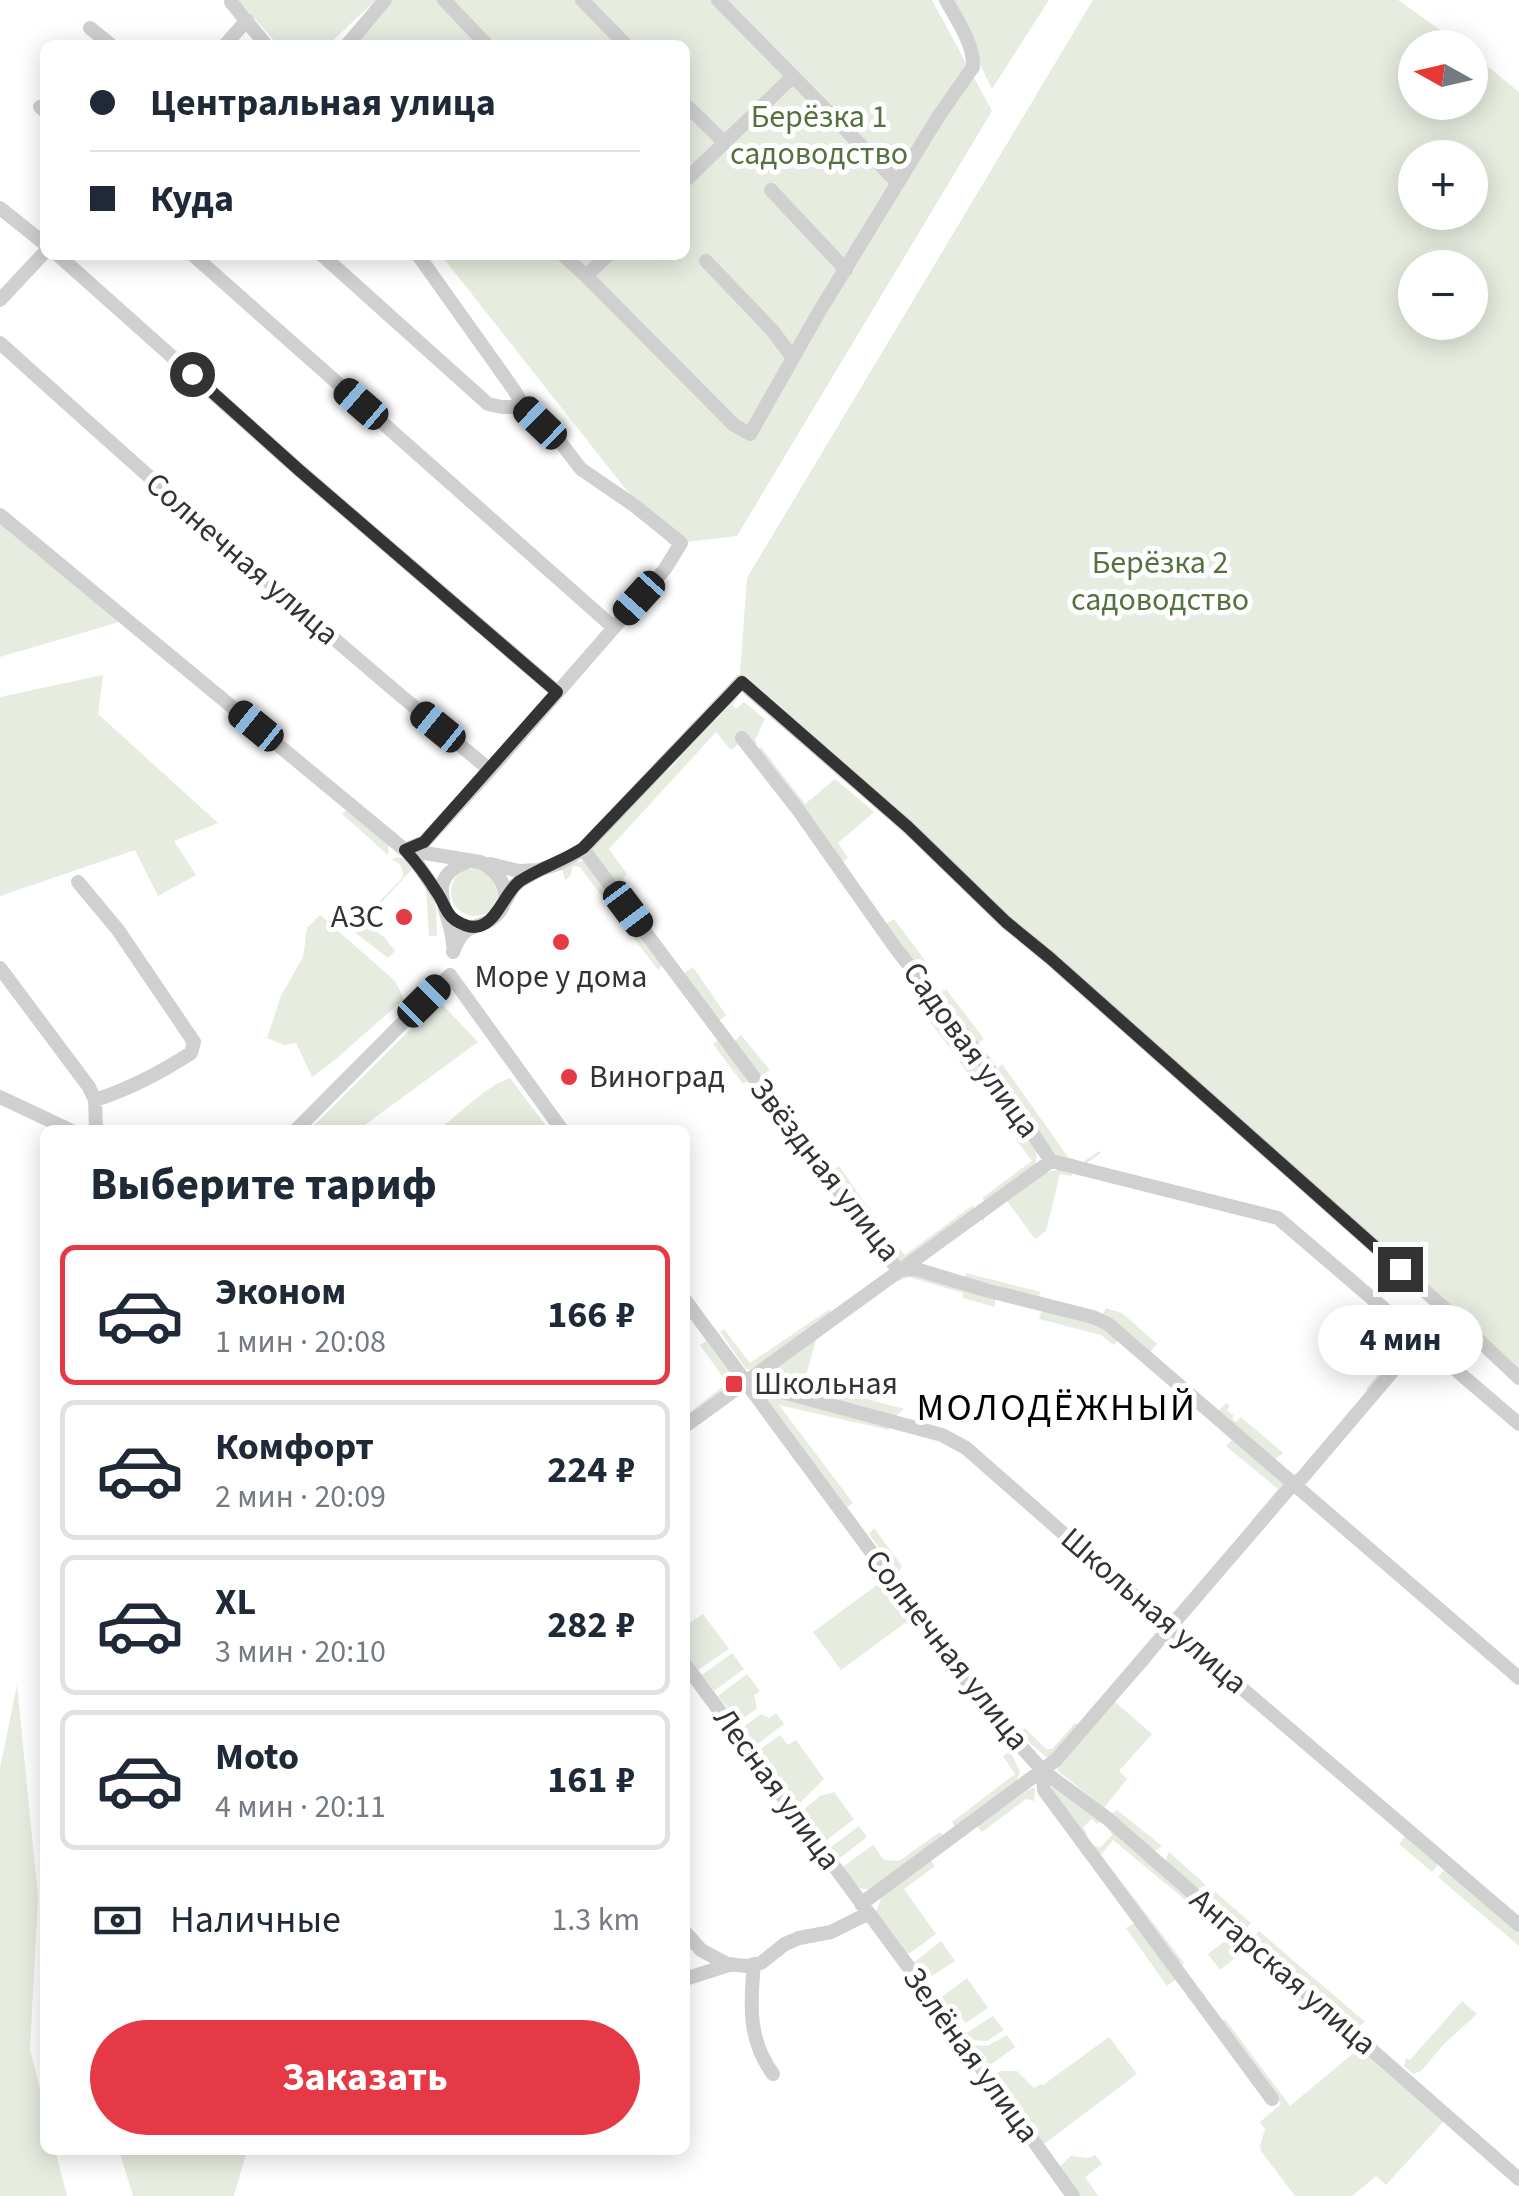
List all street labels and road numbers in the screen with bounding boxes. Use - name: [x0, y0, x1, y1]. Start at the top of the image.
- street label: Солнечная улица: [135, 462, 349, 656]
- street label: Садовая улица: [891, 952, 1051, 1148]
- street label: Звёздная улица: [738, 1068, 912, 1272]
- street label: Школьная улица: [1051, 1517, 1257, 1705]
- street label: Солнечная улица: [854, 1540, 1040, 1760]
- street label: Лесная улица: [702, 1698, 852, 1880]
- street label: Ангарская улица: [1179, 1878, 1387, 2066]
- street label: Зелёная улица: [891, 1958, 1051, 2152]

